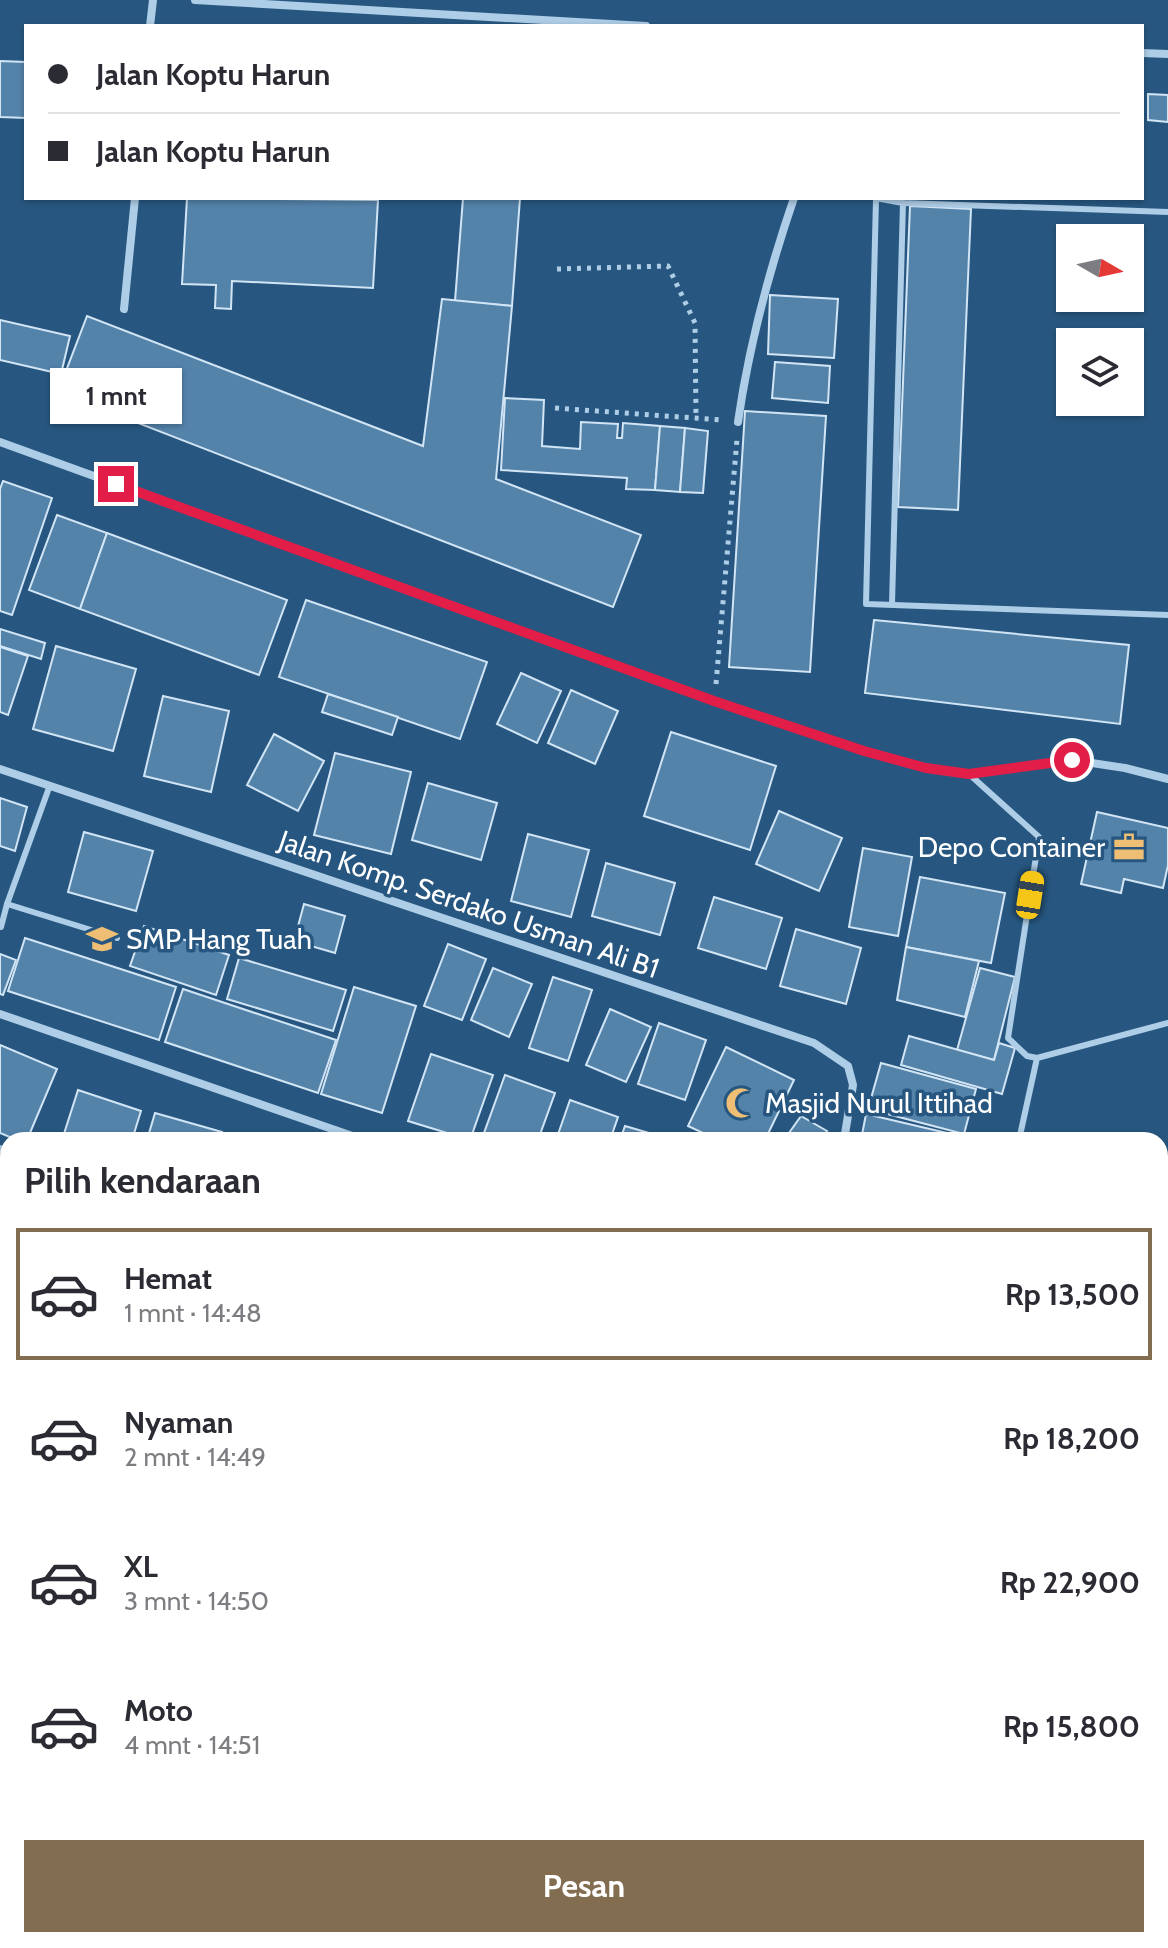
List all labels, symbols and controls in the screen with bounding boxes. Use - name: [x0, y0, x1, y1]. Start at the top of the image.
- text: Jalan Koptu Harun: [96, 56, 330, 93]
- text: Jalan Koptu Harun: [96, 133, 330, 170]
- north arrow: [1056, 224, 1144, 312]
- map controls: [1056, 224, 1144, 416]
- button: layers: [1056, 328, 1144, 416]
- callout: 1 mnt: [50, 368, 182, 424]
- text: 1 mnt: [85, 380, 147, 412]
- route end: [98, 466, 134, 502]
- route start: [1054, 742, 1090, 778]
- street label: Jalan Komp. Serdako Usman Ali B1: [273, 823, 664, 985]
- place label: Depo Container: [918, 830, 1105, 864]
- office icon: Depo Container: [1112, 830, 1146, 864]
- car: [1014, 869, 1046, 921]
- school or university icon: SMP Hang Tuah: [85, 922, 119, 956]
- place label: SMP Hang Tuah: [126, 922, 312, 956]
- mosque icon: Masjid Nurul Ittihad: [724, 1086, 758, 1120]
- place label: Masjid Nurul Ittihad: [765, 1086, 993, 1120]
- text: Pilih kendaraan: [24, 1158, 261, 1202]
- icon: car: [28, 1258, 100, 1330]
- text: Hemat: [124, 1260, 212, 1297]
- text: Rp 13,500: [1005, 1276, 1140, 1313]
- text: 1 mnt · 14:48: [124, 1297, 262, 1329]
- icon: car: [28, 1402, 100, 1474]
- text: Nyaman: [124, 1404, 233, 1441]
- text: Rp 18,200: [1003, 1420, 1140, 1457]
- text: 2 mnt · 14:49: [124, 1441, 266, 1473]
- icon: car: [28, 1546, 100, 1618]
- text: XL: [124, 1548, 158, 1585]
- text: Rp 22,900: [1000, 1564, 1140, 1601]
- text: 3 mnt · 14:50: [124, 1585, 269, 1617]
- icon: car: [28, 1690, 100, 1762]
- text: Moto: [124, 1692, 193, 1729]
- text: Rp 15,800: [1003, 1708, 1140, 1745]
- text: 4 mnt · 14:51: [124, 1729, 260, 1761]
- button: Pesan: [24, 1840, 1144, 1932]

